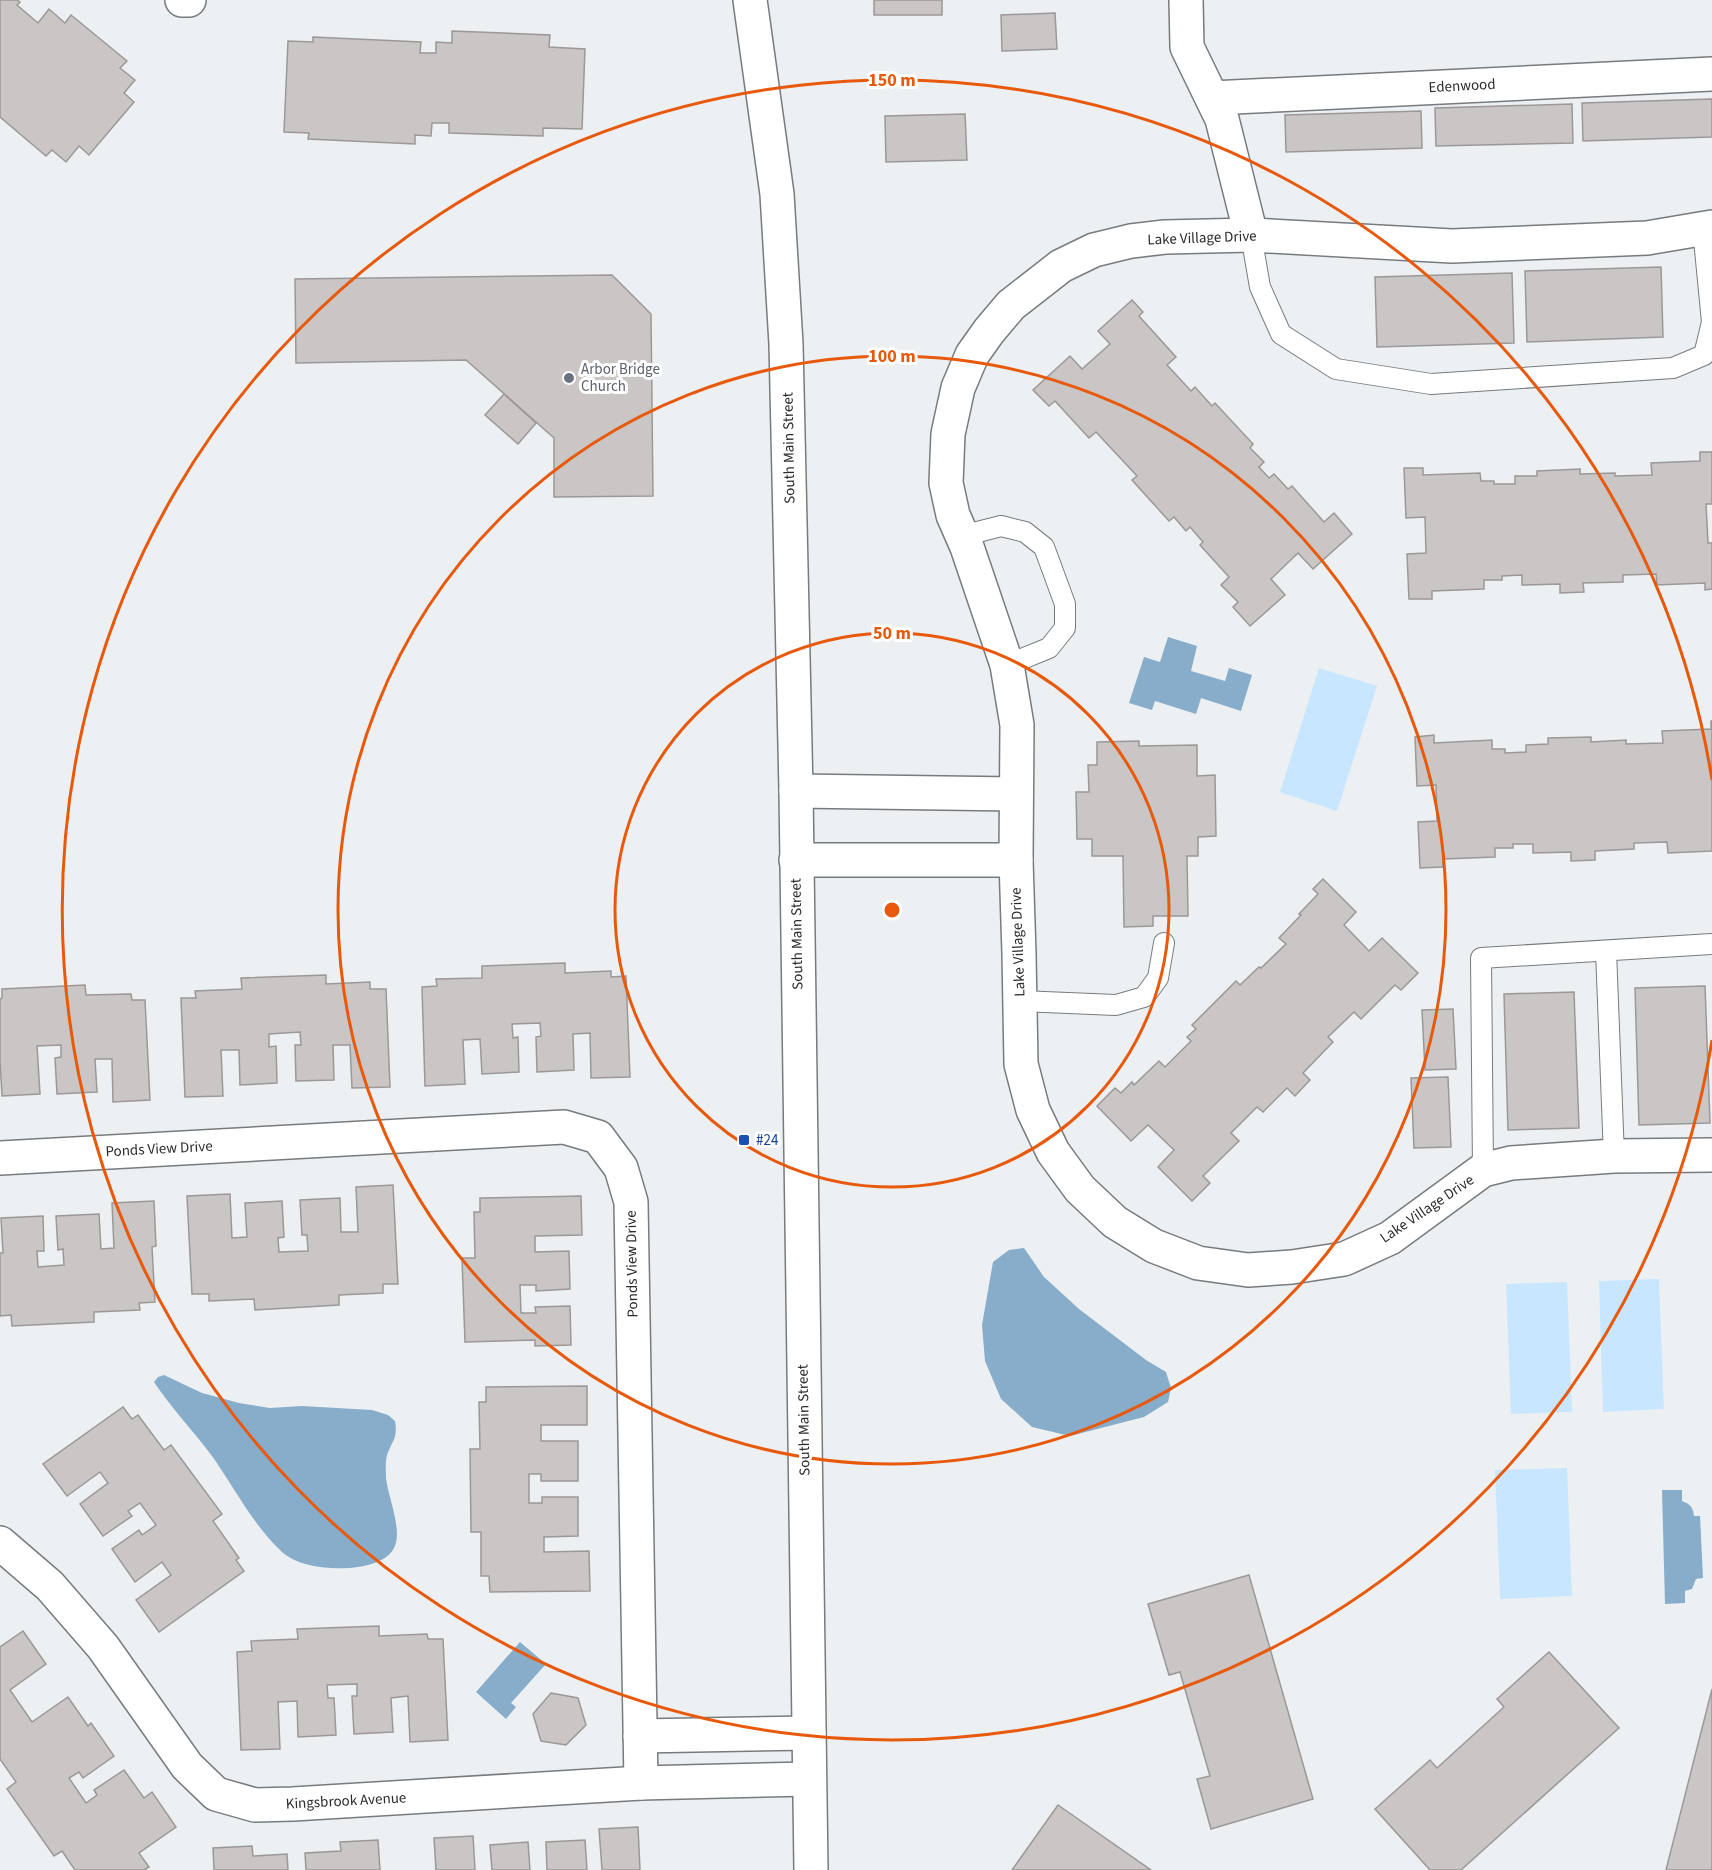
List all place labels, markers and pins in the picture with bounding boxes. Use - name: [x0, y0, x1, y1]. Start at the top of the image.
- place label: Arbor Bridge Church: [581, 359, 660, 397]
- marker: Arbor Bridge Church: [562, 371, 576, 385]
- centre of rings: [882, 900, 902, 920]
- place label: #24: [756, 1130, 779, 1151]
- marker: #24: [737, 1133, 751, 1147]

